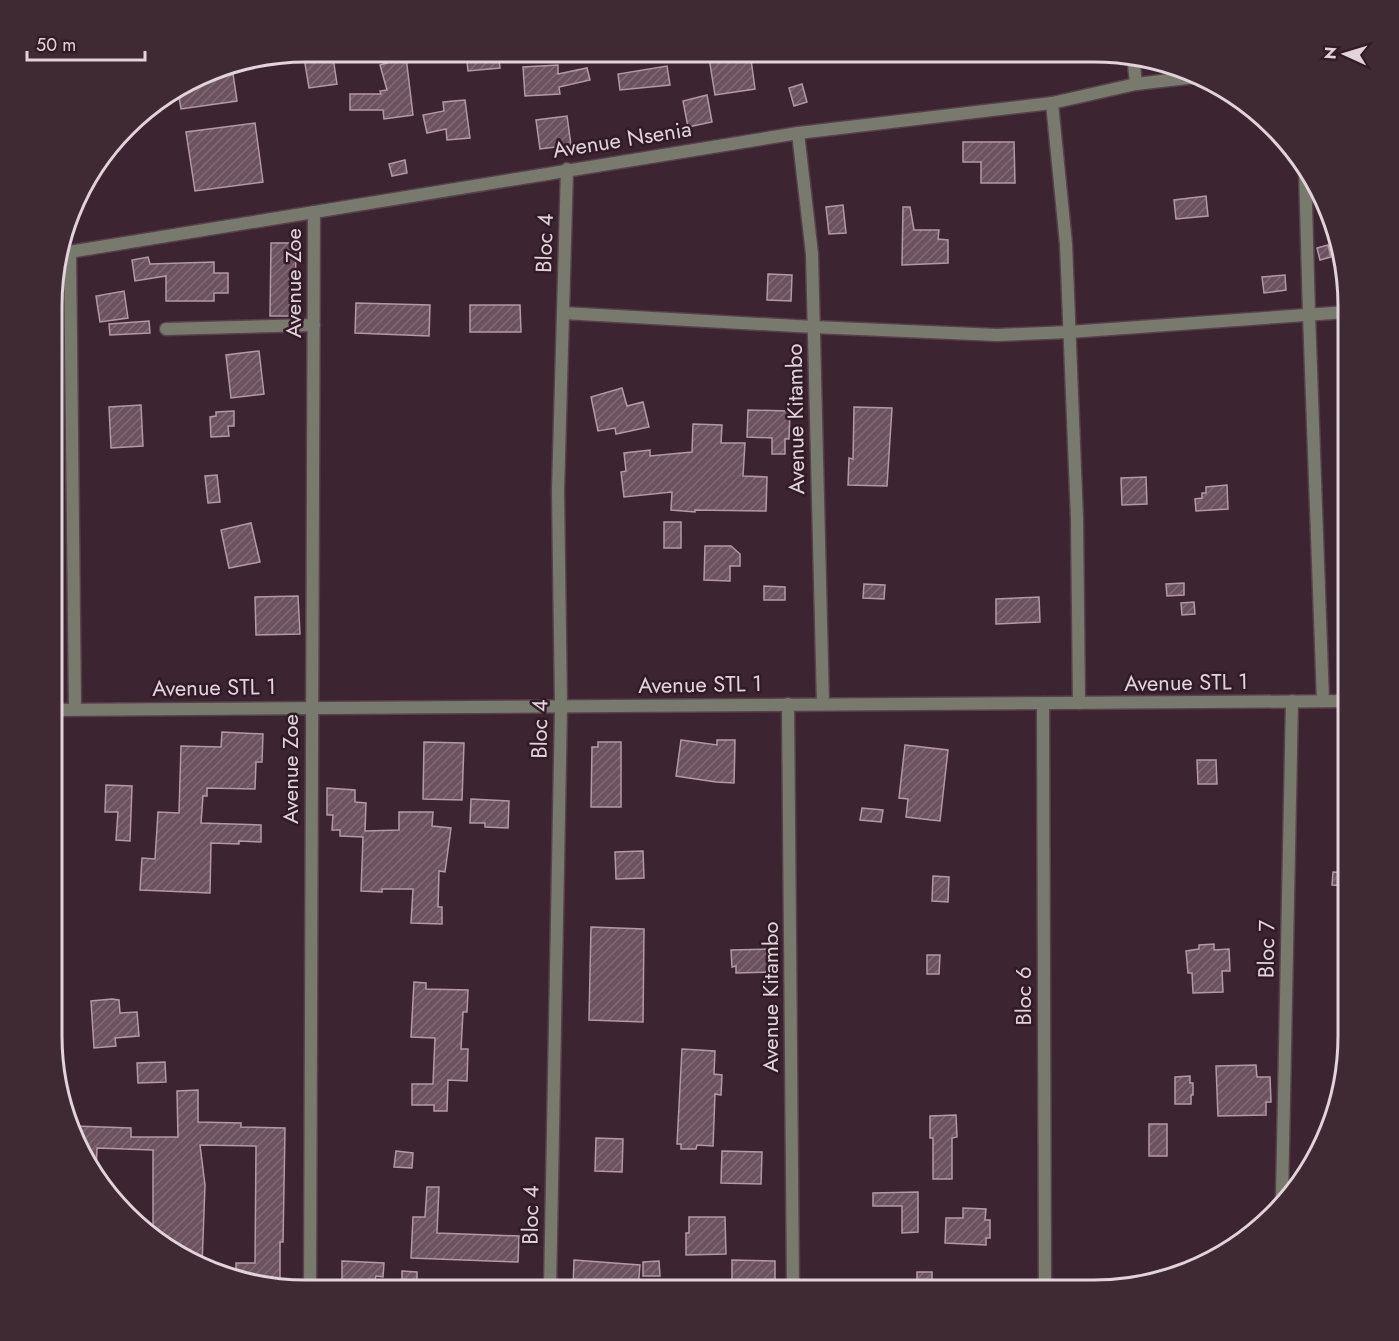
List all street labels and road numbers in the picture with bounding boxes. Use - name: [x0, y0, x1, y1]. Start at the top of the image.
- street label: Avenue Nsenia: [550, 112, 694, 166]
- street label: Bloc 4: [527, 213, 561, 273]
- street label: Avenue Zoe: [277, 228, 309, 338]
- street label: Avenue Kitambo: [778, 343, 812, 495]
- street label: Avenue STL 1: [1124, 665, 1248, 699]
- street label: Avenue STL 1: [638, 667, 762, 701]
- street label: Avenue STL 1: [152, 670, 276, 704]
- street label: Bloc 4: [522, 699, 556, 759]
- street label: Avenue Zoe: [274, 714, 306, 824]
- street label: Bloc 7: [1249, 919, 1283, 978]
- street label: Avenue Kitambo: [754, 922, 786, 1072]
- street label: Bloc 6: [1007, 966, 1039, 1026]
- street label: Bloc 4: [513, 1185, 547, 1245]

